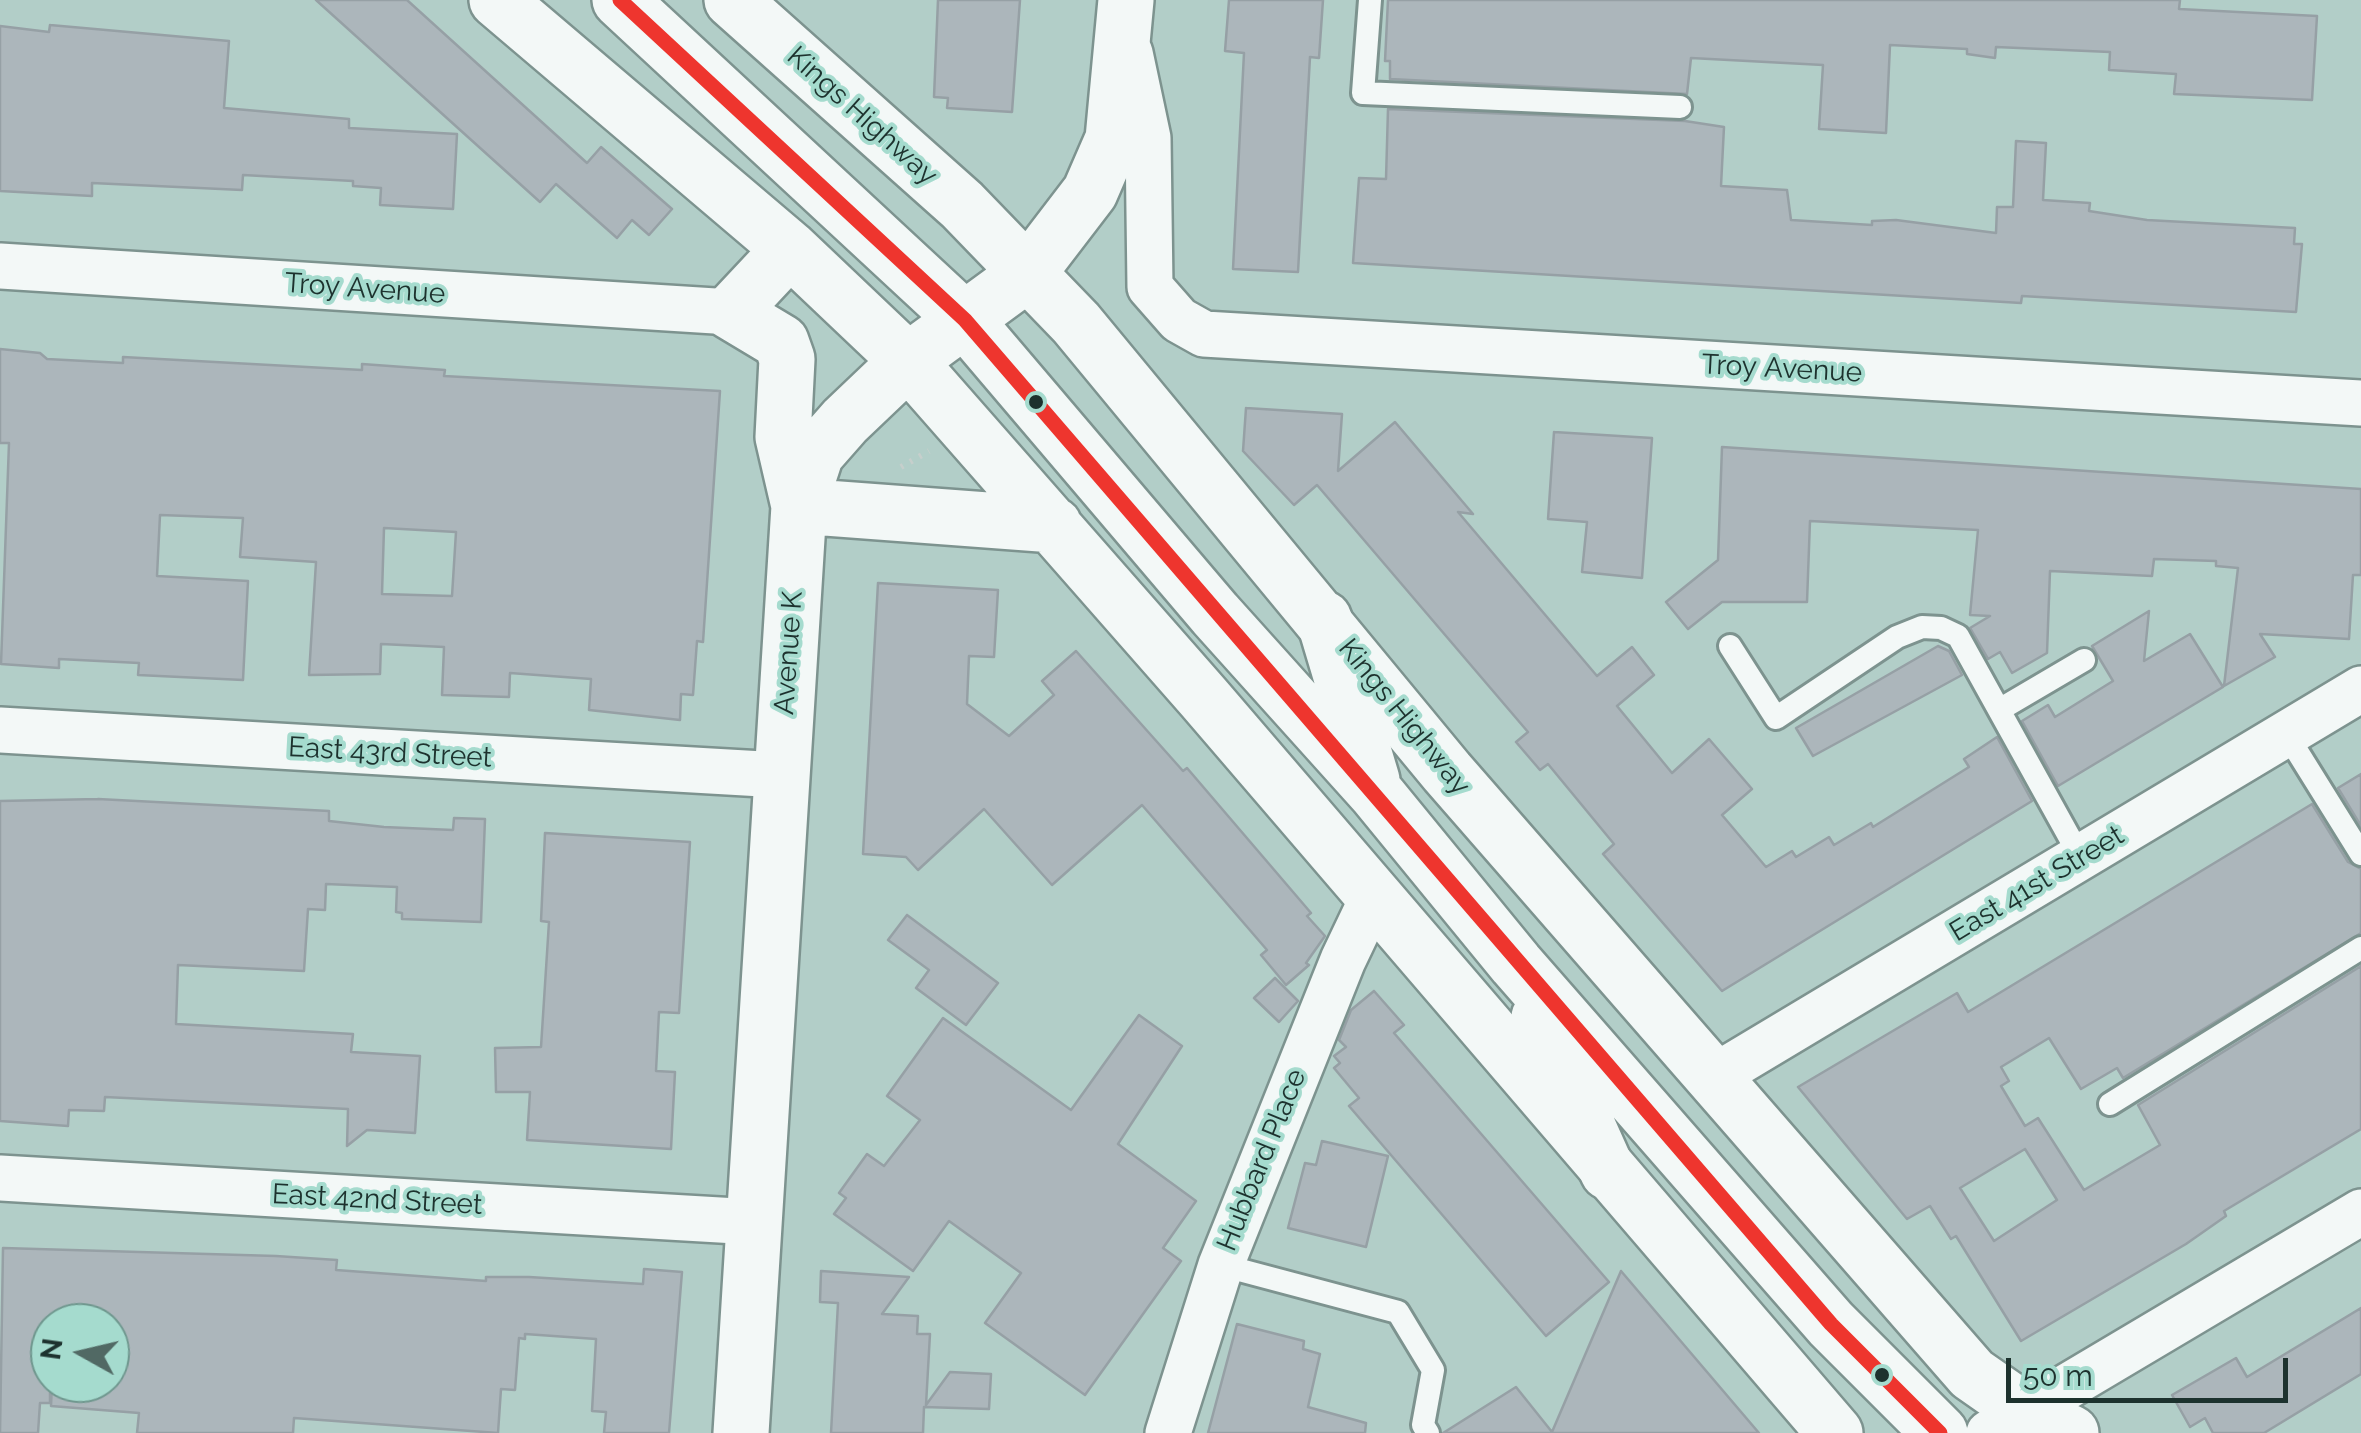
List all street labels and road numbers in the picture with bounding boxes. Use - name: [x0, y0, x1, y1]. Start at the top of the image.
- street label: Kings Highway: [780, 40, 944, 192]
- street label: Troy Avenue: [284, 267, 446, 311]
- street label: Troy Avenue: [1701, 348, 1863, 390]
- street label: Avenue K: [768, 590, 810, 716]
- street label: Kings Highway: [1331, 632, 1477, 802]
- street label: East 43rd Street: [287, 731, 493, 775]
- street label: East 41st Street: [1944, 819, 2130, 949]
- street label: Hubbard Place: [1210, 1064, 1314, 1256]
- street label: East 42nd Street: [271, 1178, 483, 1222]

